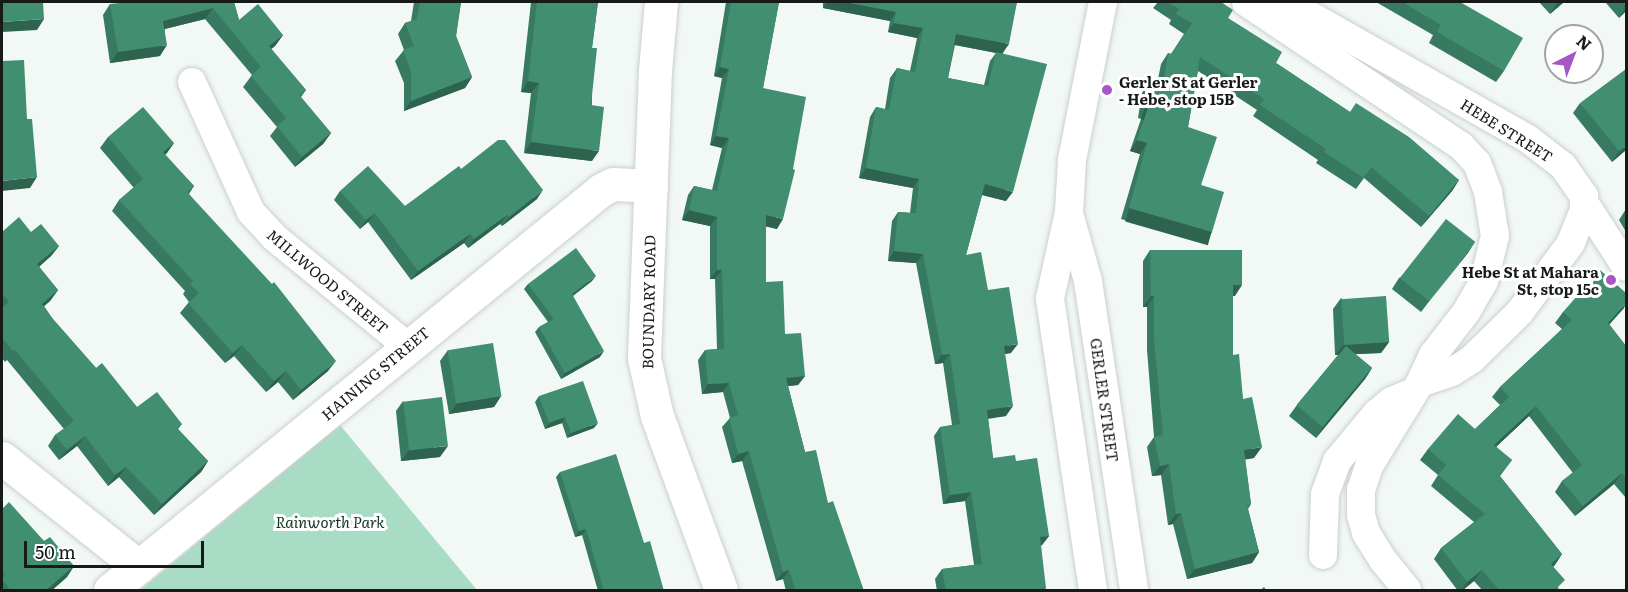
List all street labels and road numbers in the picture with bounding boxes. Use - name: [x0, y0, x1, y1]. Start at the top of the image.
- street label: HEBE STREET: [1458, 95, 1556, 165]
- street label: MILLWOOD STREET: [264, 225, 392, 337]
- street label: BOUNDARY ROAD: [638, 235, 658, 369]
- street label: HAINING STREET: [317, 323, 433, 423]
- street label: GERLER STREET: [1087, 337, 1123, 463]

